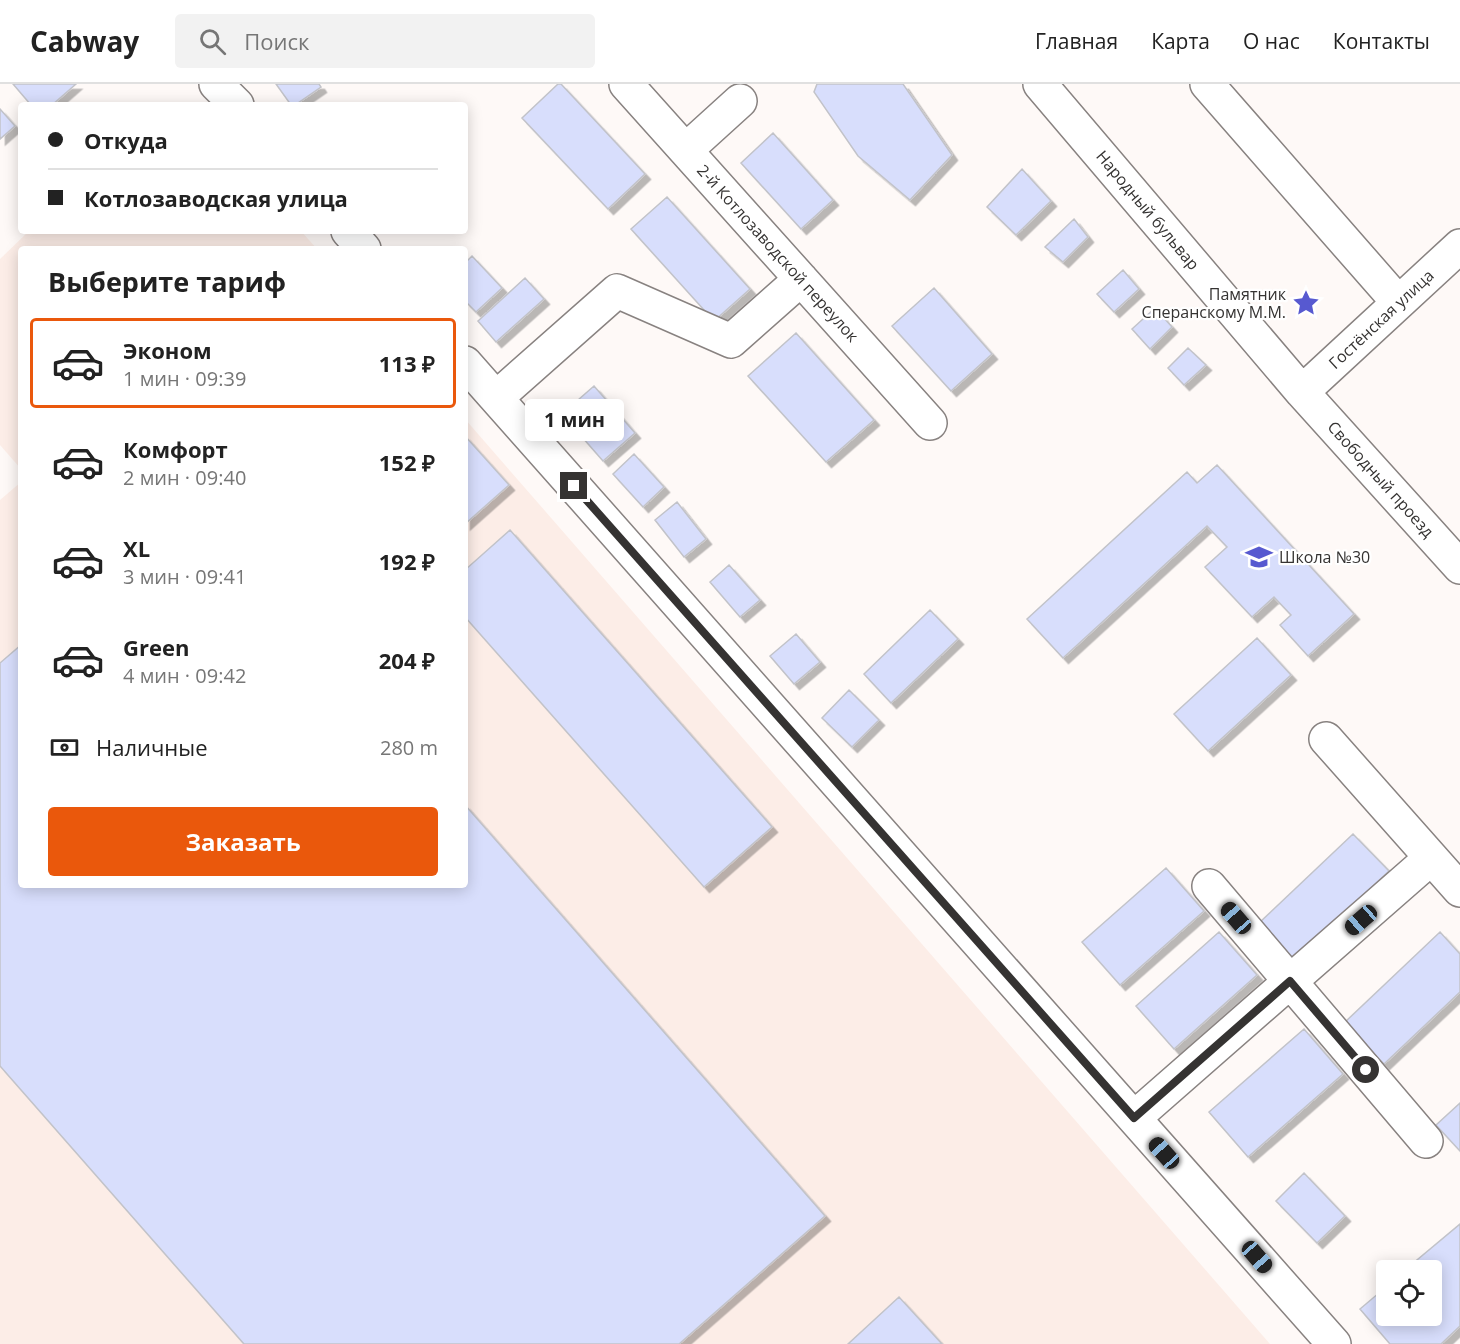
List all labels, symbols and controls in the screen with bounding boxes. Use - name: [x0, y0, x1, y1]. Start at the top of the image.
- search box: [175, 14, 595, 68]
- text: Cabway: [30, 22, 139, 60]
- icon: search: [196, 25, 229, 58]
- text: Поиск: [244, 26, 309, 56]
- text: Главная: [1035, 27, 1118, 55]
- text: Карта: [1151, 27, 1210, 55]
- text: О нас: [1243, 27, 1300, 55]
- text: Контакты: [1333, 27, 1430, 55]
- text: Откуда: [84, 125, 168, 155]
- street label: Народный бульвар: [1091, 145, 1205, 275]
- street label: 2-й Котлозаводской переулок: [692, 160, 864, 347]
- text: Котлозаводская улица: [84, 183, 348, 213]
- text: Выберите тариф: [48, 263, 286, 300]
- street label: Гостёнская улица: [1324, 264, 1438, 374]
- place label: Памятник Сперанскому М.М.: [1142, 283, 1287, 323]
- place icon: Памятник Сперанскому М.М.: [1291, 288, 1321, 318]
- text: Эконом: [123, 335, 212, 365]
- icon: car: [51, 336, 105, 390]
- text: 113 ₽: [379, 348, 435, 378]
- text: 1 мин · 09:39: [123, 365, 246, 392]
- callout: 1 мин: [524, 399, 624, 441]
- text: 1 мин: [544, 406, 605, 433]
- street label: Свободный проезд: [1323, 416, 1439, 542]
- text: Комфорт: [123, 434, 228, 464]
- icon: car: [51, 435, 105, 489]
- text: 152 ₽: [379, 447, 435, 477]
- text: 2 мин · 09:40: [123, 464, 246, 491]
- route end: [560, 472, 587, 499]
- text: XL: [123, 533, 150, 563]
- icon: car: [51, 534, 105, 588]
- school or university icon: Школа №30: [1244, 542, 1274, 572]
- text: 192 ₽: [379, 546, 435, 576]
- place label: Школа №30: [1279, 546, 1370, 568]
- text: 3 мин · 09:41: [123, 563, 246, 590]
- text: Green: [123, 632, 189, 662]
- icon: car: [51, 633, 105, 687]
- text: 204 ₽: [379, 645, 435, 675]
- text: 4 мин · 09:42: [123, 662, 246, 689]
- icon: cash: [48, 731, 81, 764]
- text: Наличные: [96, 732, 208, 762]
- text: 280 m: [380, 734, 438, 761]
- button: Заказать: [48, 807, 438, 876]
- car: [1217, 899, 1255, 937]
- car: [1342, 901, 1380, 939]
- route start: [1352, 1056, 1379, 1083]
- car: [1145, 1134, 1183, 1172]
- car: [1238, 1238, 1276, 1276]
- map controls: [1376, 1260, 1442, 1326]
- button: locate: [1376, 1260, 1442, 1326]

